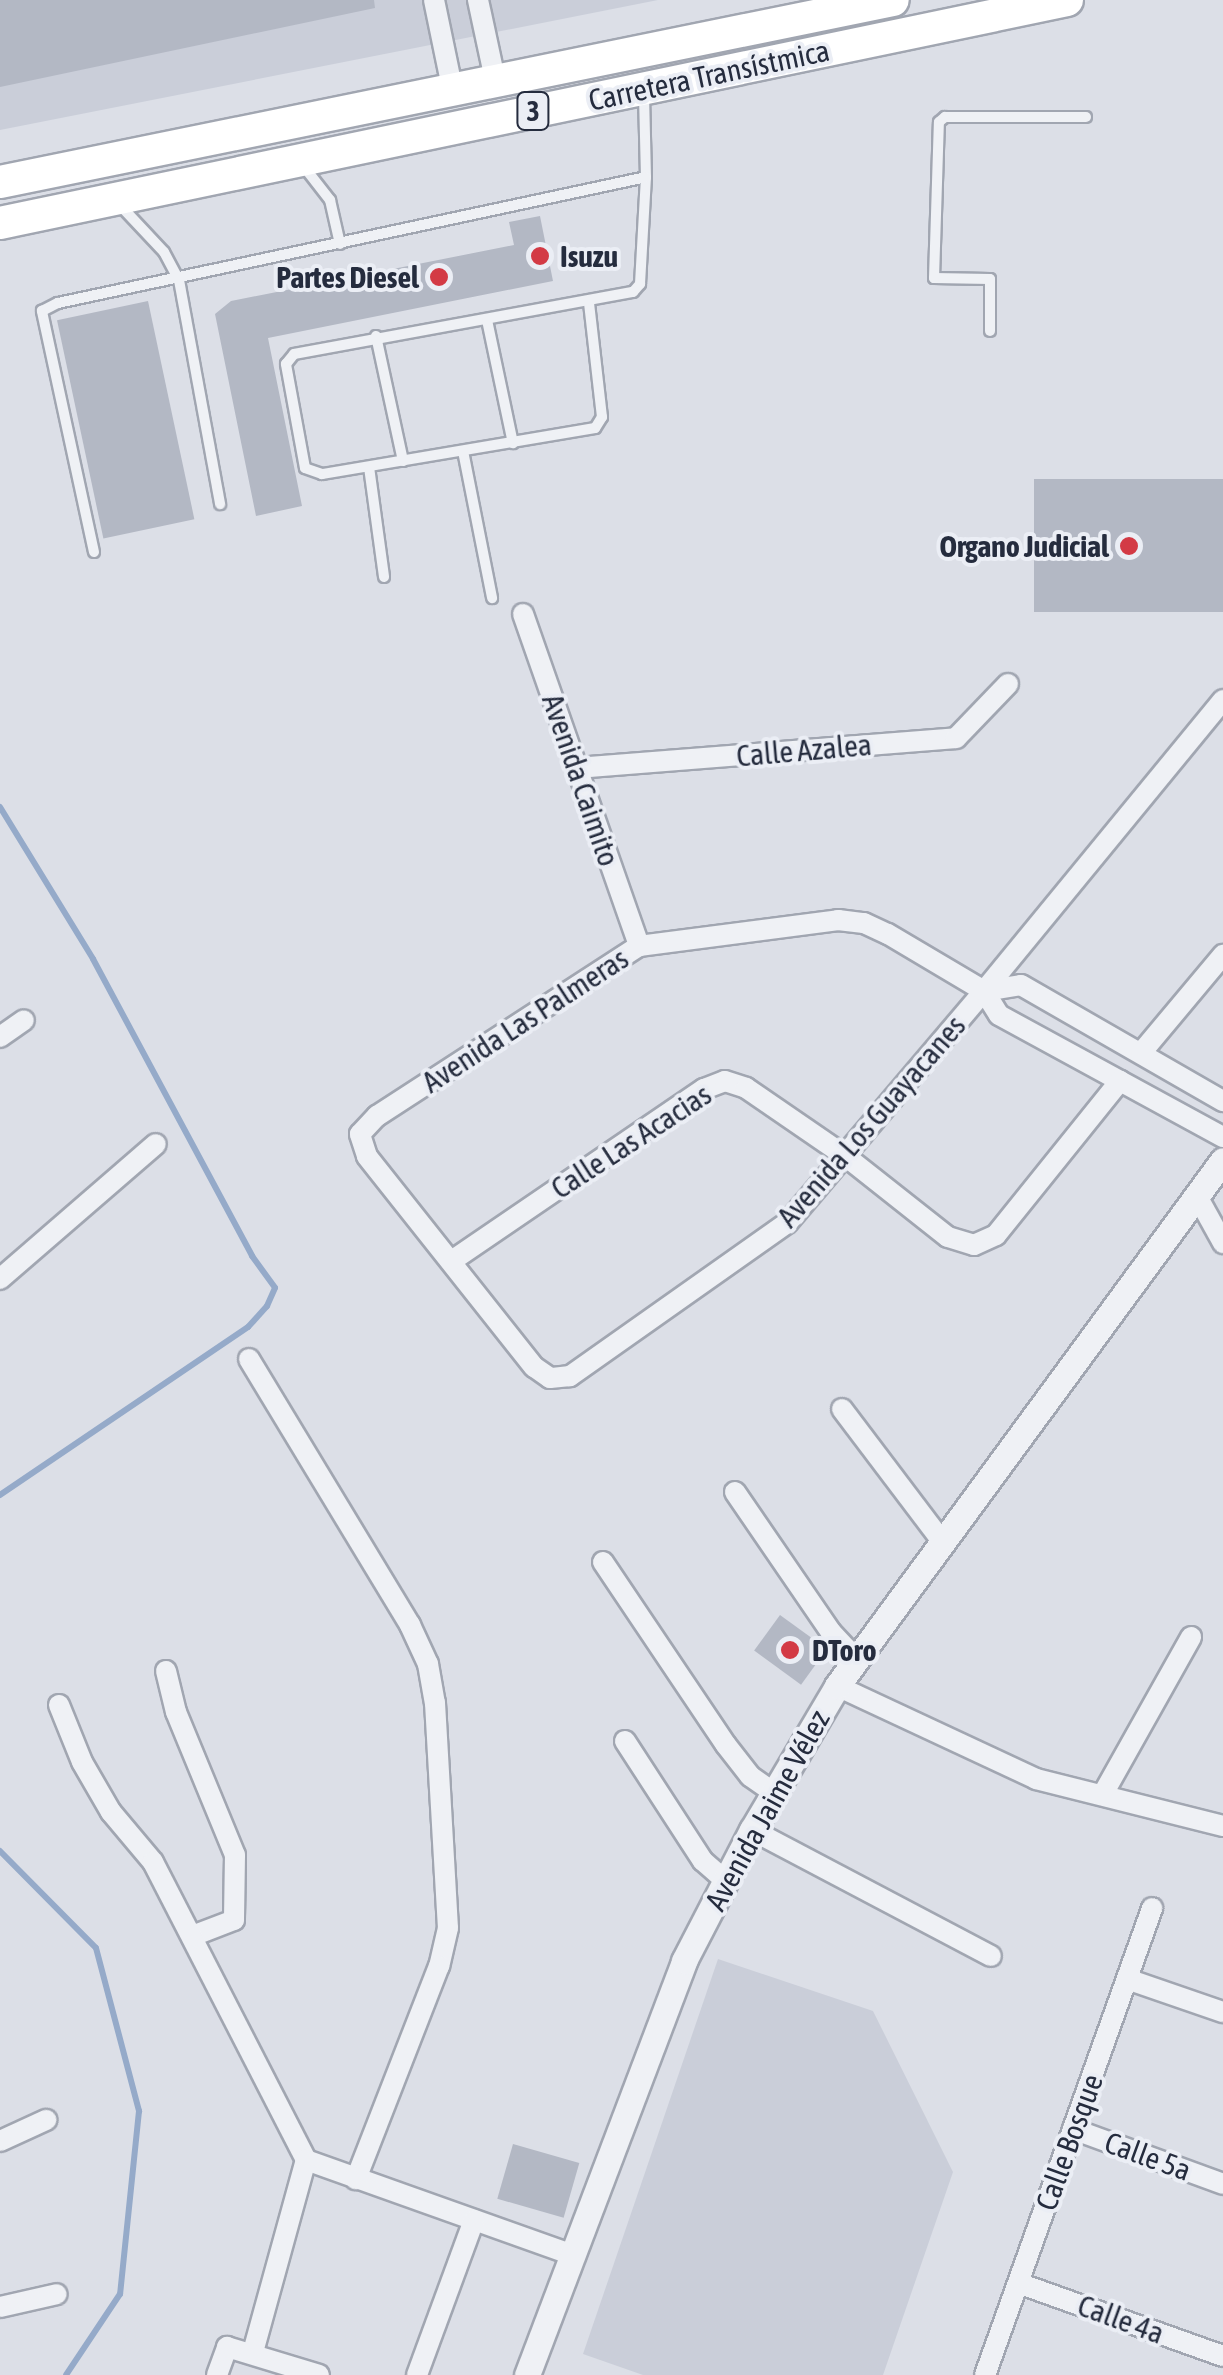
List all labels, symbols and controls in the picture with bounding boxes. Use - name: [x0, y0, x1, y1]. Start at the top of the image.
- street label: Carretera Transístmica: [585, 32, 833, 118]
- road number: 3: [516, 88, 550, 134]
- place label: Isuzu: [560, 238, 618, 274]
- marker: Isuzu: [529, 245, 551, 267]
- place label: Partes Diesel: [276, 259, 419, 295]
- marker: Partes Diesel: [428, 266, 450, 288]
- place label: Organo Judicial: [939, 528, 1109, 564]
- marker: Organo Judicial: [1118, 535, 1140, 557]
- street label: Avenida Caimito: [535, 689, 627, 871]
- street label: Calle Azalea: [735, 726, 873, 774]
- street label: Avenida Las Palmeras: [415, 940, 635, 1100]
- street label: Avenida Los Guayacanes: [769, 1008, 973, 1234]
- street label: Calle Las Acacias: [544, 1076, 718, 1206]
- place label: DToro: [812, 1632, 877, 1668]
- marker: DToro: [777, 1637, 803, 1663]
- street label: Avenida Jaime Vélez: [697, 1704, 837, 1916]
- street label: Calle Bosque: [1028, 2069, 1110, 2215]
- street label: Calle 5a: [1100, 2124, 1196, 2188]
- street label: Calle 4a: [1073, 2287, 1169, 2351]

